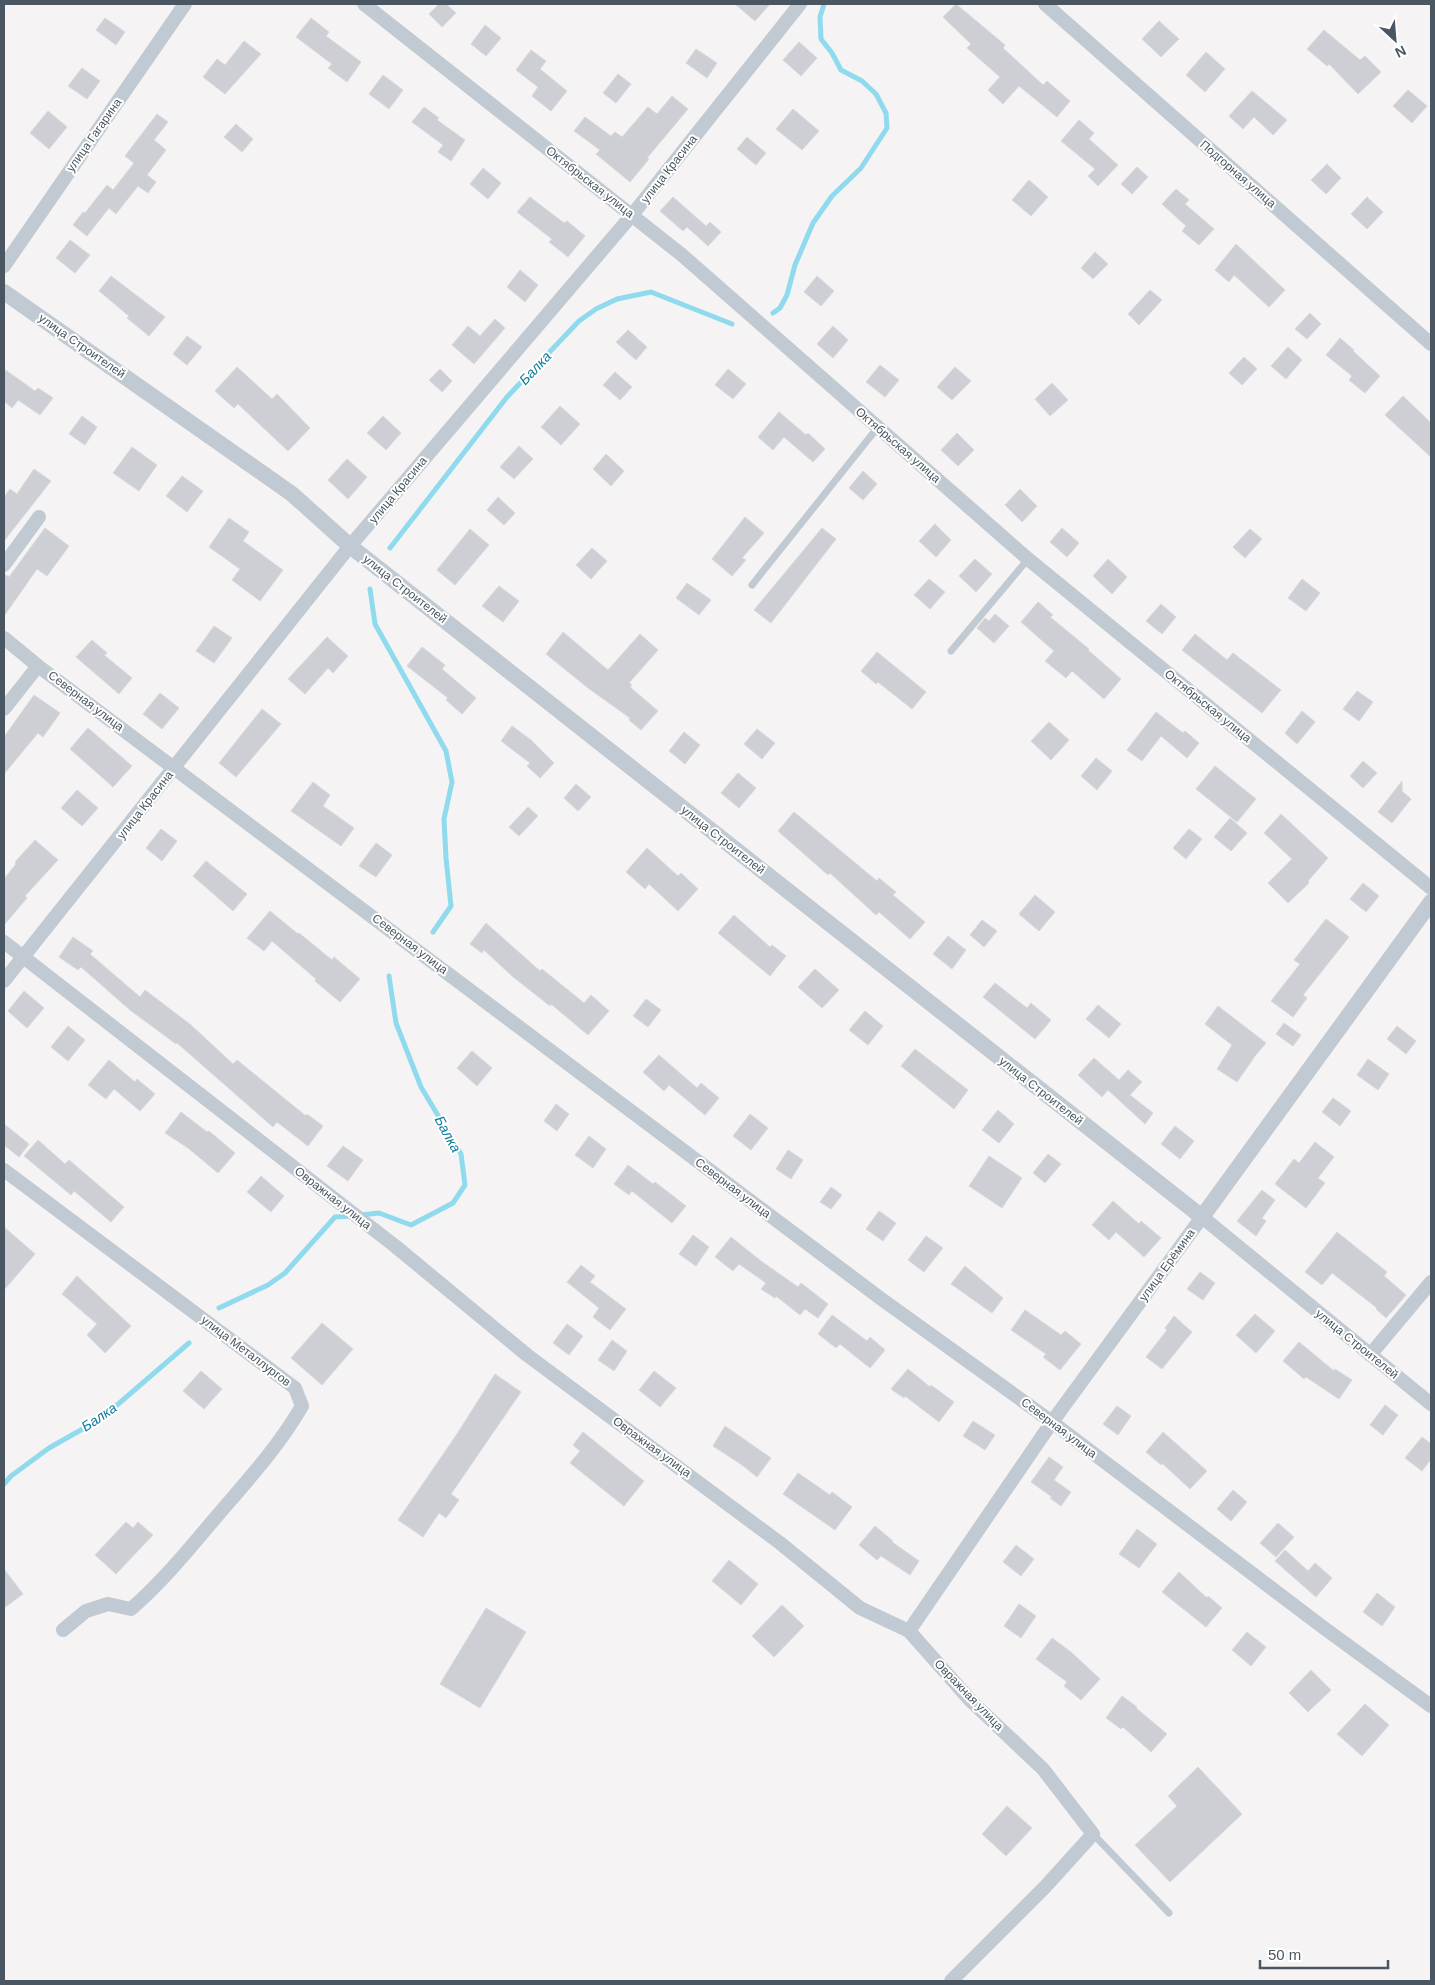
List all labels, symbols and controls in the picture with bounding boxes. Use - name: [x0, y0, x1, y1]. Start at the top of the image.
- north arrow: [1370, 15, 1420, 65]
- text: N: [1393, 42, 1409, 61]
- street label: улица Гагарина: [64, 95, 125, 174]
- street label: улица Красина: [638, 132, 700, 206]
- street label: Подгорная улица: [1197, 137, 1279, 211]
- street label: Октябрьская улица: [543, 143, 637, 221]
- street label: улица Строителей: [36, 311, 128, 381]
- water label: Балка: [516, 348, 554, 388]
- street label: Октябрьская улица: [853, 404, 943, 486]
- street label: улица Красина: [366, 454, 430, 526]
- street label: улица Строителей: [360, 552, 450, 626]
- street label: Октябрьская улица: [1162, 667, 1254, 745]
- street label: Северная улица: [45, 668, 127, 734]
- street label: улица Красина: [114, 768, 176, 842]
- street label: улица Строителей: [678, 803, 768, 877]
- street label: Северная улица: [369, 911, 451, 977]
- street label: улица Строителей: [996, 1054, 1086, 1128]
- water label: Балка: [432, 1113, 465, 1155]
- street label: Северная улица: [692, 1155, 774, 1221]
- street label: Овражная улица: [292, 1164, 374, 1232]
- street label: улица Ерёмина: [1136, 1226, 1198, 1304]
- street label: улица Строителей: [1313, 1306, 1401, 1382]
- street label: улица Металлургов: [198, 1313, 294, 1389]
- street label: Северная улица: [1018, 1395, 1100, 1461]
- water label: Балка: [78, 1399, 120, 1435]
- street label: Овражная улица: [610, 1414, 694, 1480]
- street label: Овражная улица: [932, 1657, 1007, 1734]
- scale bar: [1260, 1938, 1388, 1970]
- text: 50 m: [1268, 1946, 1301, 1963]

